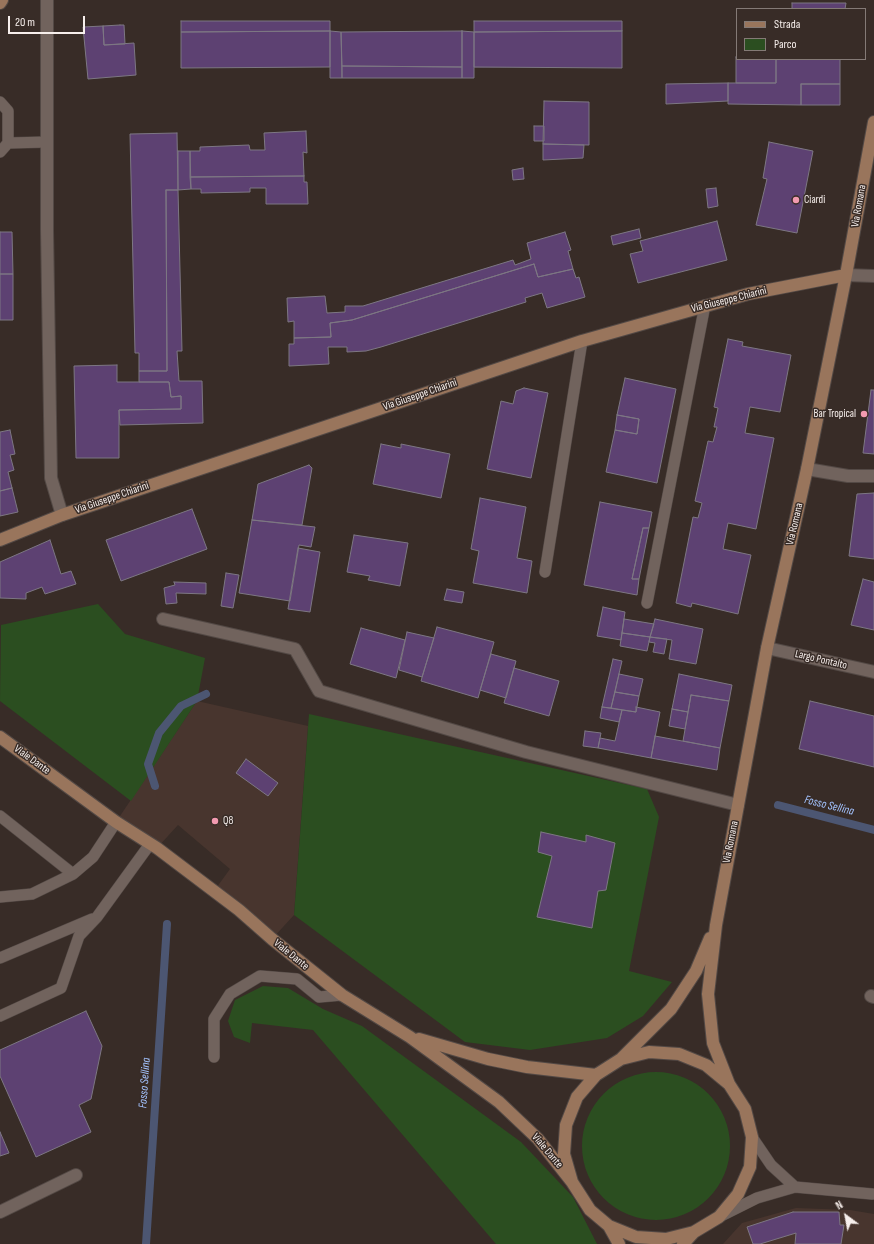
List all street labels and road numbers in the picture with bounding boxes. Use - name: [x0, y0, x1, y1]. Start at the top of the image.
- street label: Via Romana: [849, 184, 869, 228]
- street label: Via Giuseppe Chiarini: [690, 284, 768, 316]
- street label: Via Giuseppe Chiarini: [381, 376, 459, 414]
- street label: Via Giuseppe Chiarini: [73, 479, 151, 517]
- street label: Via Romana: [784, 502, 806, 546]
- street label: Largo Pontalto: [794, 648, 848, 672]
- street label: Viale Dante: [11, 742, 53, 778]
- street label: Via Romana: [720, 820, 742, 864]
- street label: Viale Dante: [271, 937, 311, 973]
- street label: Viale Dante: [529, 1131, 565, 1171]

